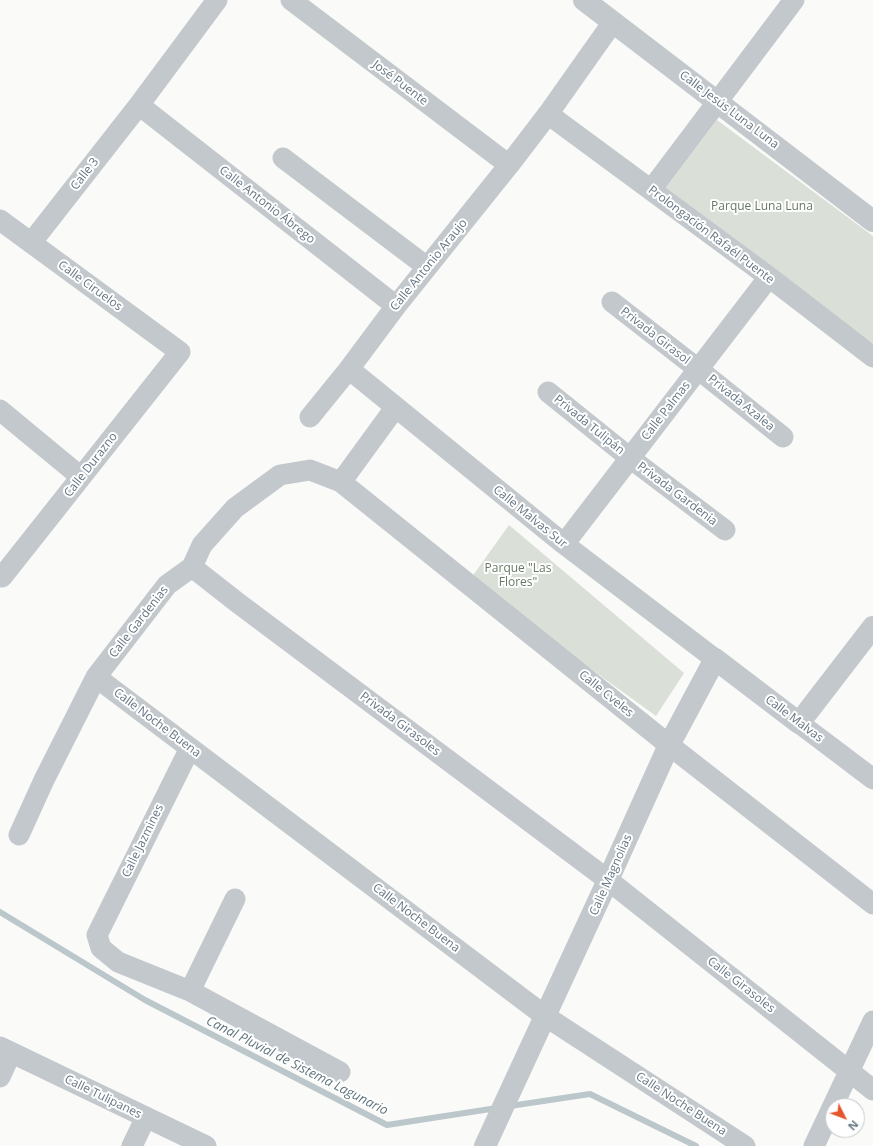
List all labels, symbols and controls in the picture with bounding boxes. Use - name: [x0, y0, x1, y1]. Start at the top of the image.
- street label: José Puente: [369, 57, 431, 109]
- street label: Calle Jesús Luna Luna: [677, 68, 781, 152]
- street label: Calle 3: [68, 155, 102, 193]
- street label: Calle Antonio Ábrego: [216, 163, 318, 247]
- street label: Prolongación Rafaél Puente: [645, 183, 777, 287]
- park label: Parque Luna Luna: [711, 200, 813, 214]
- street label: Calle Antonio Araujo: [388, 216, 470, 314]
- street label: Calle Ciruelos: [55, 258, 125, 314]
- street label: Privada Girasol: [617, 304, 693, 368]
- street label: Privada Azalea: [705, 372, 777, 434]
- street label: Calle Palmas: [639, 379, 693, 443]
- street label: Privada Tulipán: [551, 392, 627, 458]
- street label: Calle Durazno: [61, 430, 121, 500]
- street label: Privada Gardenia: [634, 459, 720, 529]
- street label: Calle Malvas Sur: [490, 483, 570, 551]
- park label: Parque "Las Flores": [485, 562, 551, 590]
- street label: Calle Gardenias: [106, 583, 172, 661]
- street label: Calle Cveles: [576, 668, 636, 720]
- street label: Calle Noche Buena: [111, 686, 203, 760]
- street label: Privada Girasoles: [357, 689, 443, 759]
- street label: Calle Malvas: [762, 692, 826, 746]
- street label: Calle Jazmines: [119, 802, 167, 880]
- street label: Calle Magnolias: [587, 832, 635, 918]
- street label: Calle Noche Buena: [370, 881, 462, 955]
- street label: Calle Girasoles: [704, 954, 778, 1016]
- water label: Canal Pluvial de Sistema Lagunario: [204, 1013, 390, 1119]
- street label: Calle Noche Buena: [633, 1069, 729, 1139]
- street label: Calle Tulipanes: [62, 1072, 144, 1122]
- north arrow: [825, 1098, 865, 1138]
- text: N: [845, 1117, 862, 1134]

